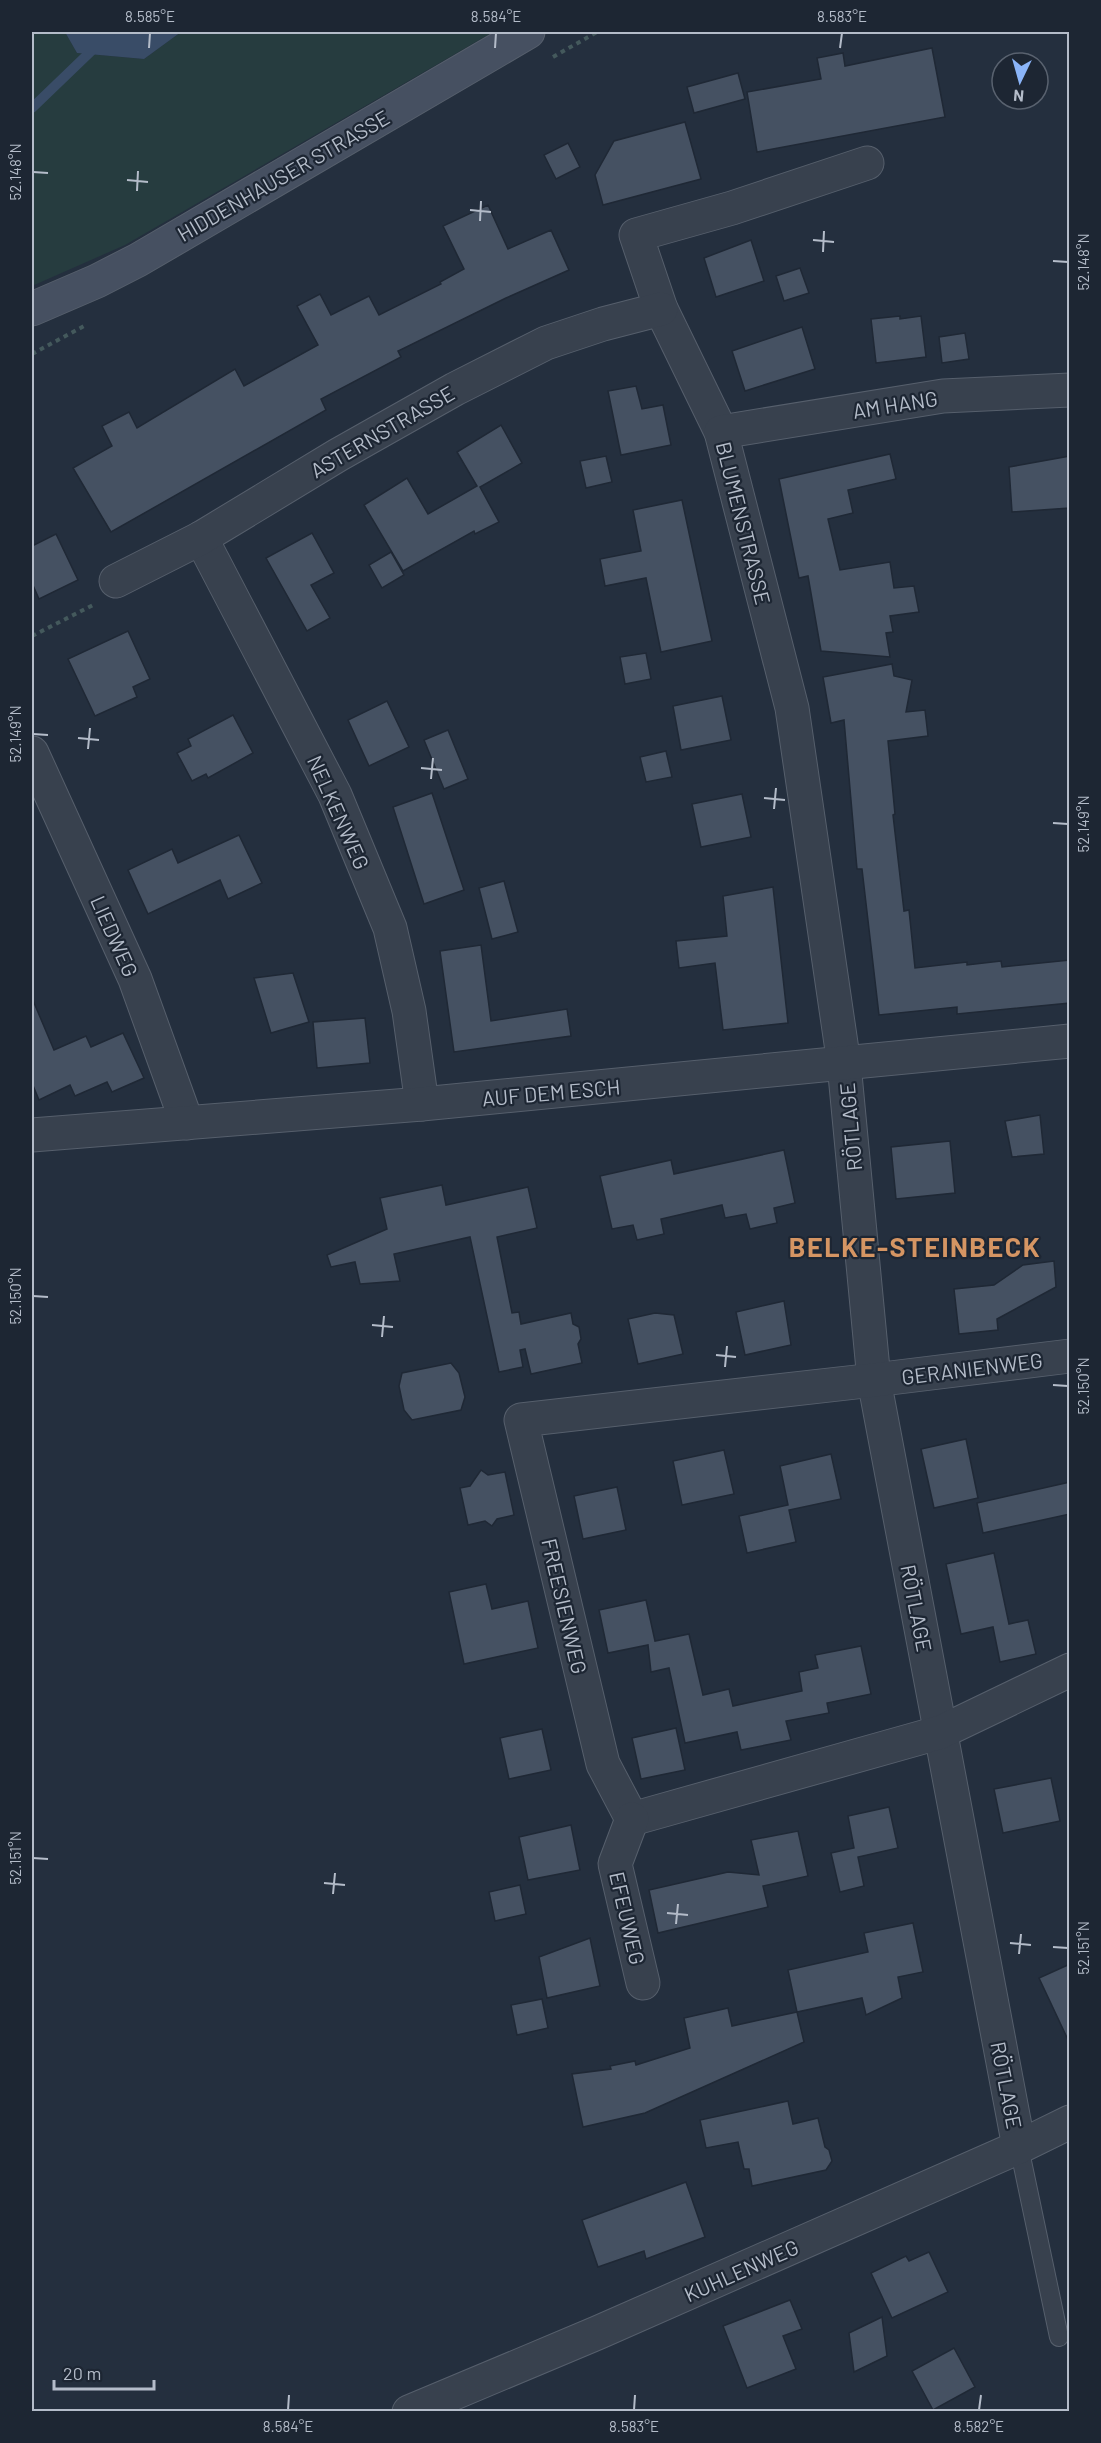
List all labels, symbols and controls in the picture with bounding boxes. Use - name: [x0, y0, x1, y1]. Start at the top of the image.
- text: 8.585°E: [125, 7, 175, 25]
- text: 8.584°E: [471, 7, 521, 25]
- text: 8.583°E: [817, 7, 867, 25]
- north arrow: [990, 51, 1050, 111]
- text: N: [1013, 87, 1025, 106]
- street label: HIDDENHAUSER STRASSE: [172, 104, 394, 246]
- text: 52.148°N: [6, 143, 24, 201]
- text: 52.148°N: [1074, 233, 1092, 291]
- street label: ASTERNSTRASSE: [306, 380, 458, 482]
- street label: AM HANG: [851, 385, 939, 423]
- street label: BLUMENSTRASSE: [712, 439, 776, 607]
- text: 52.149°N: [6, 705, 24, 763]
- street label: NELKENWEG: [303, 751, 375, 873]
- text: 52.149°N: [1074, 795, 1092, 853]
- street label: LIEDWEG: [86, 891, 144, 981]
- street label: AUF DEM ESCH: [481, 1074, 621, 1110]
- street label: RÖTLAGE: [834, 1082, 866, 1172]
- district label: BELKE-STEINBECK: [789, 1230, 1041, 1262]
- text: 52.150°N: [6, 1267, 24, 1325]
- street label: GERANIENWEG: [900, 1347, 1044, 1389]
- text: 52.150°N: [1074, 1357, 1092, 1415]
- street label: FREESIENWEG: [537, 1536, 593, 1676]
- street label: RÖTLAGE: [896, 1562, 938, 1654]
- text: 52.151°N: [6, 1831, 24, 1885]
- street label: EFEUWEG: [605, 1869, 651, 1967]
- text: 52.151°N: [1074, 1921, 1092, 1975]
- street label: RÖTLAGE: [986, 2039, 1028, 2131]
- street label: KUHLENWEG: [680, 2234, 802, 2306]
- scale bar: [54, 2353, 154, 2391]
- text: 20 m: [63, 2362, 101, 2384]
- text: 8.584°E: [263, 2417, 313, 2435]
- text: 8.583°E: [609, 2417, 659, 2435]
- text: 8.582°E: [954, 2417, 1004, 2435]

